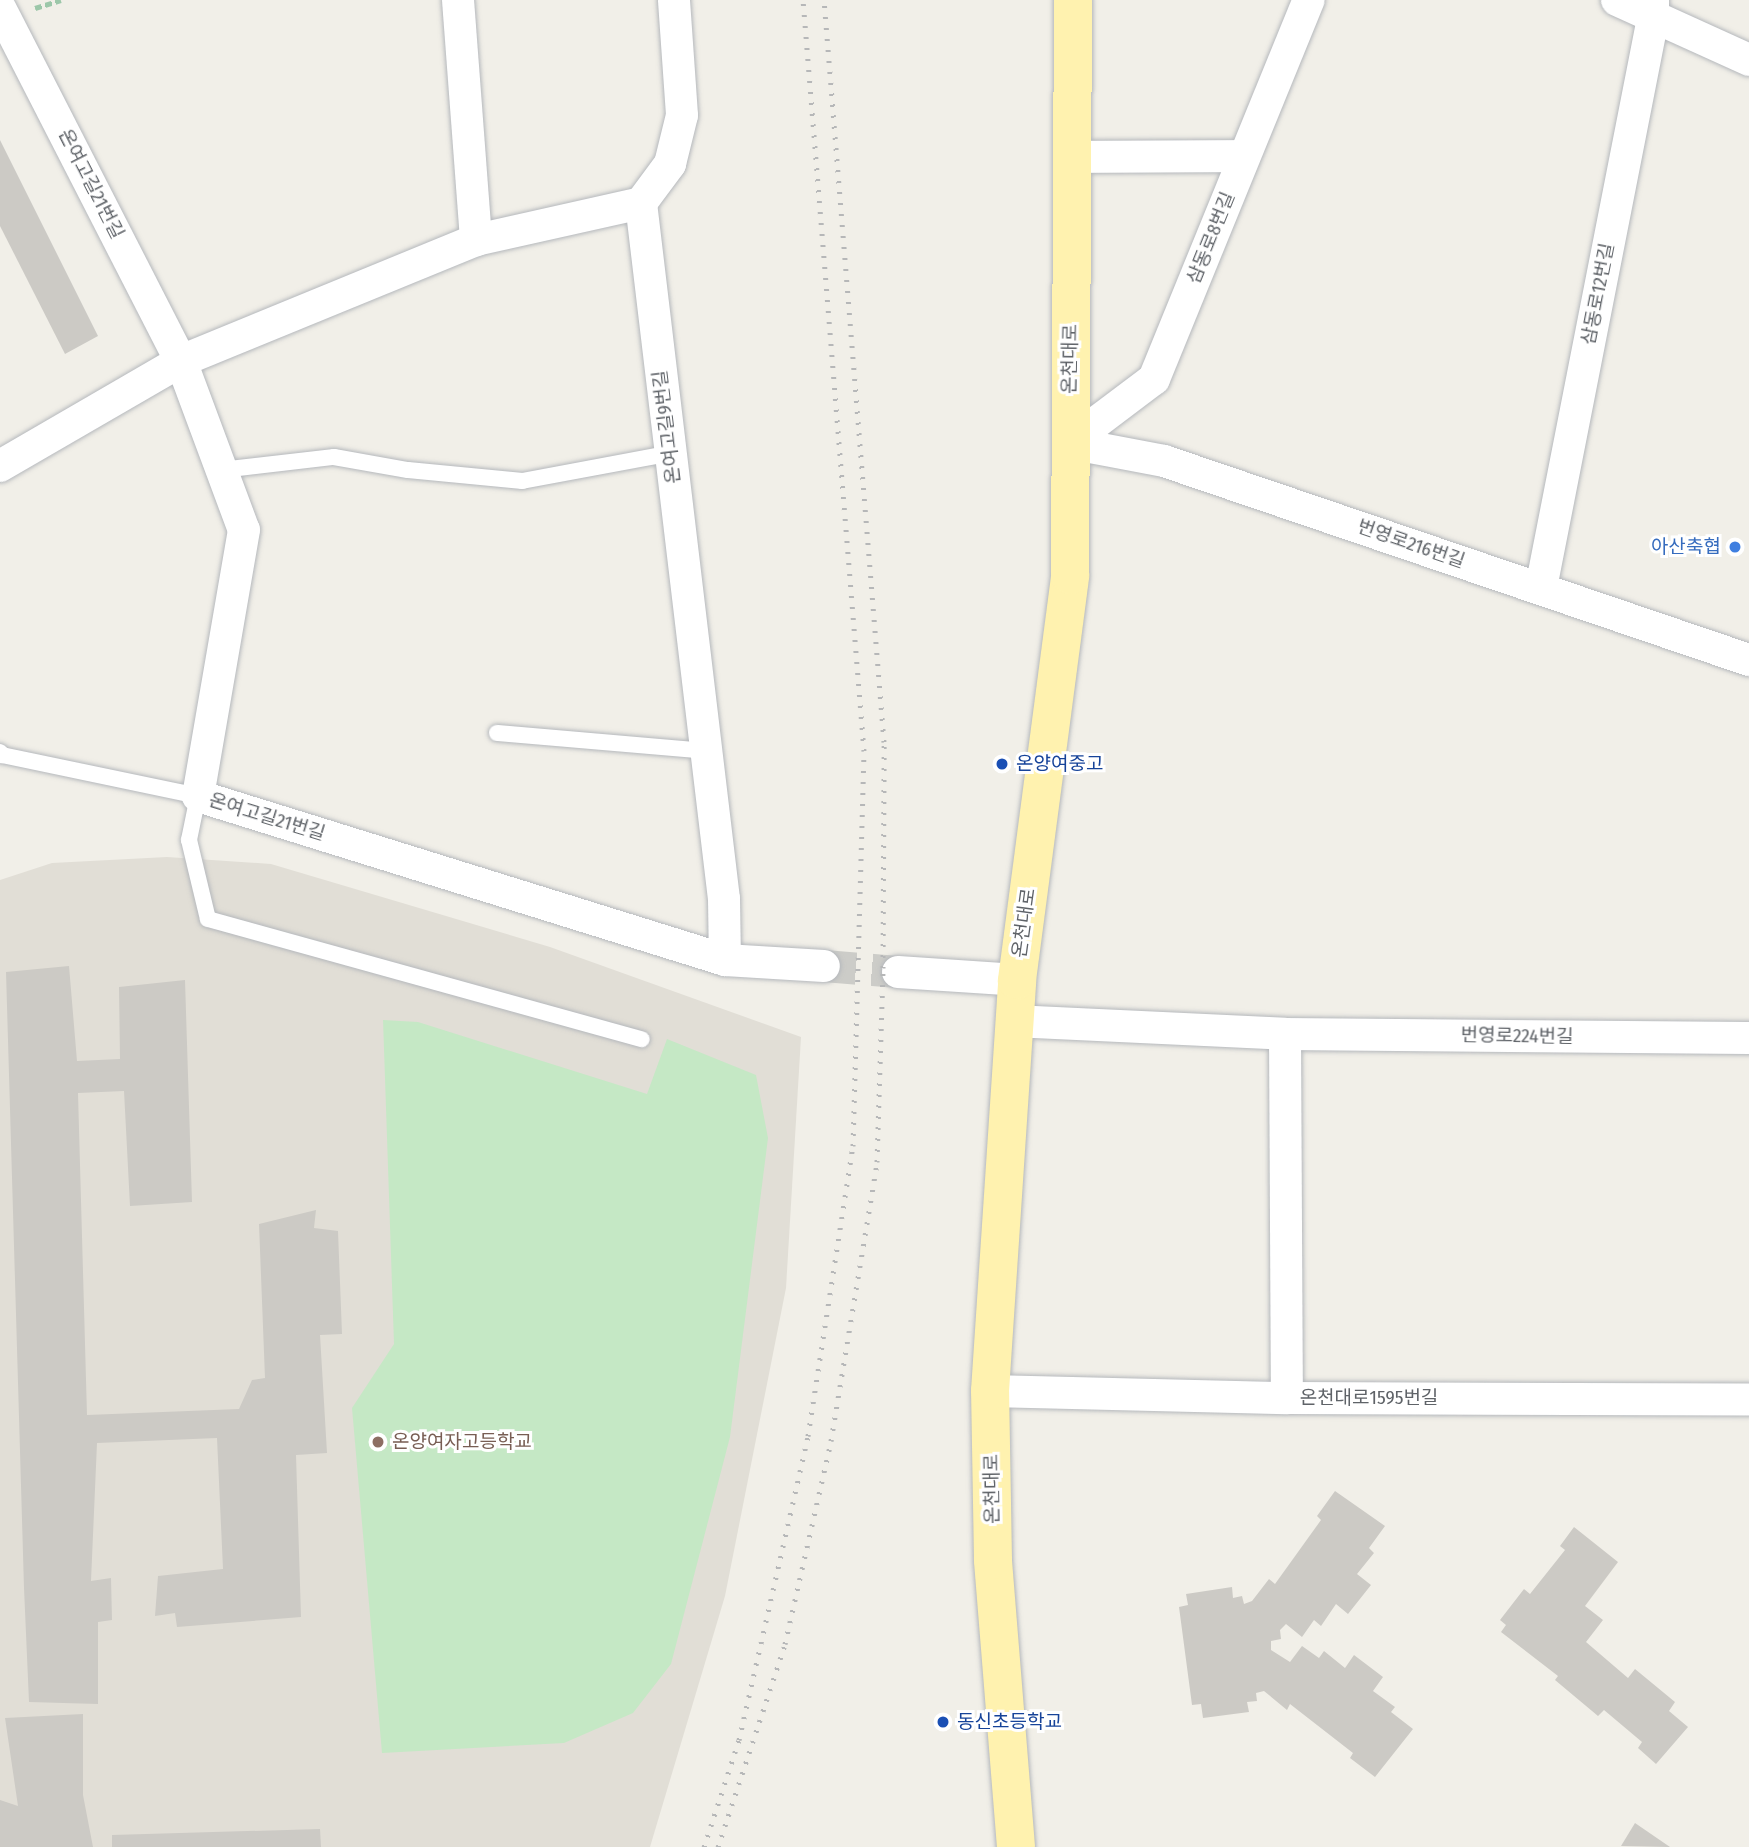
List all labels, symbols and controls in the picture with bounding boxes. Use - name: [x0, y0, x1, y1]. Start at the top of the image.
- street label: 온여고길21번길: [54, 125, 128, 243]
- street label: 삼동로8번길: [1182, 189, 1240, 287]
- street label: 삼동로12번길: [1577, 241, 1619, 347]
- street label: 온천대로: [1058, 324, 1082, 394]
- street label: 온여고길9번길: [649, 369, 685, 485]
- street label: 번영로216번길: [1354, 515, 1468, 573]
- place label: 아산축협: [1651, 536, 1721, 558]
- marker: 아산축협: [1727, 539, 1743, 555]
- place label: 온양여중고: [1016, 753, 1103, 775]
- marker: 온양여중고: [994, 756, 1010, 772]
- street label: 온여고길21번길: [206, 789, 328, 845]
- street label: 온천대로: [1008, 887, 1040, 959]
- street label: 번영로224번길: [1460, 1024, 1574, 1048]
- street label: 온천대로1595번길: [1300, 1387, 1438, 1409]
- place label: 온양여자고등학교: [392, 1431, 532, 1453]
- marker: 온양여자고등학교: [370, 1434, 386, 1450]
- street label: 온천대로: [980, 1454, 1004, 1524]
- place label: 동신초등학교: [957, 1711, 1062, 1733]
- marker: 동신초등학교: [935, 1714, 951, 1730]

